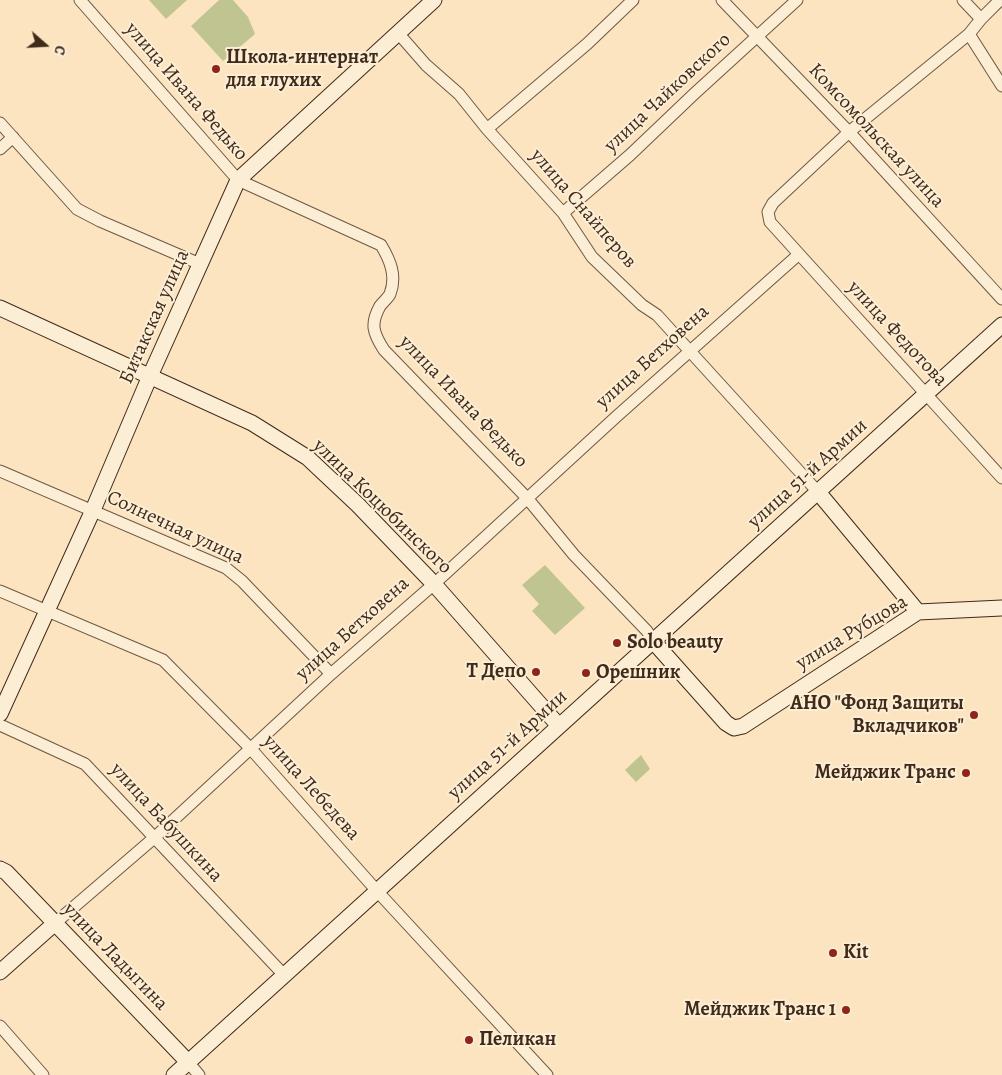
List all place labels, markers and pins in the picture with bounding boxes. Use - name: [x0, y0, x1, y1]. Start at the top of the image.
- place label: Школа-интернат для глухих: [226, 46, 378, 93]
- marker: Школа-интернат для глухих: [210, 63, 222, 75]
- place label: Solo beauty: [627, 631, 723, 655]
- marker: Solo beauty: [611, 637, 623, 649]
- place label: Т Депо: [467, 660, 526, 684]
- place label: Орешник: [596, 661, 681, 685]
- marker: Т Депо: [530, 666, 542, 678]
- marker: Орешник: [580, 667, 592, 679]
- place label: АНО "Фонд Защиты Вкладчиков": [790, 692, 964, 739]
- marker: АНО "Фонд Защиты Вкладчиков": [968, 709, 980, 721]
- place label: Мейджик Транс: [815, 761, 956, 785]
- marker: Мейджик Транс: [960, 767, 972, 779]
- place label: Kit: [843, 941, 869, 965]
- marker: Kit: [827, 947, 839, 959]
- place label: Мейджик Транс 1: [684, 998, 836, 1022]
- marker: Мейджик Транс 1: [840, 1004, 852, 1016]
- place label: Пеликан: [479, 1028, 556, 1052]
- marker: Пеликан: [463, 1034, 475, 1046]

